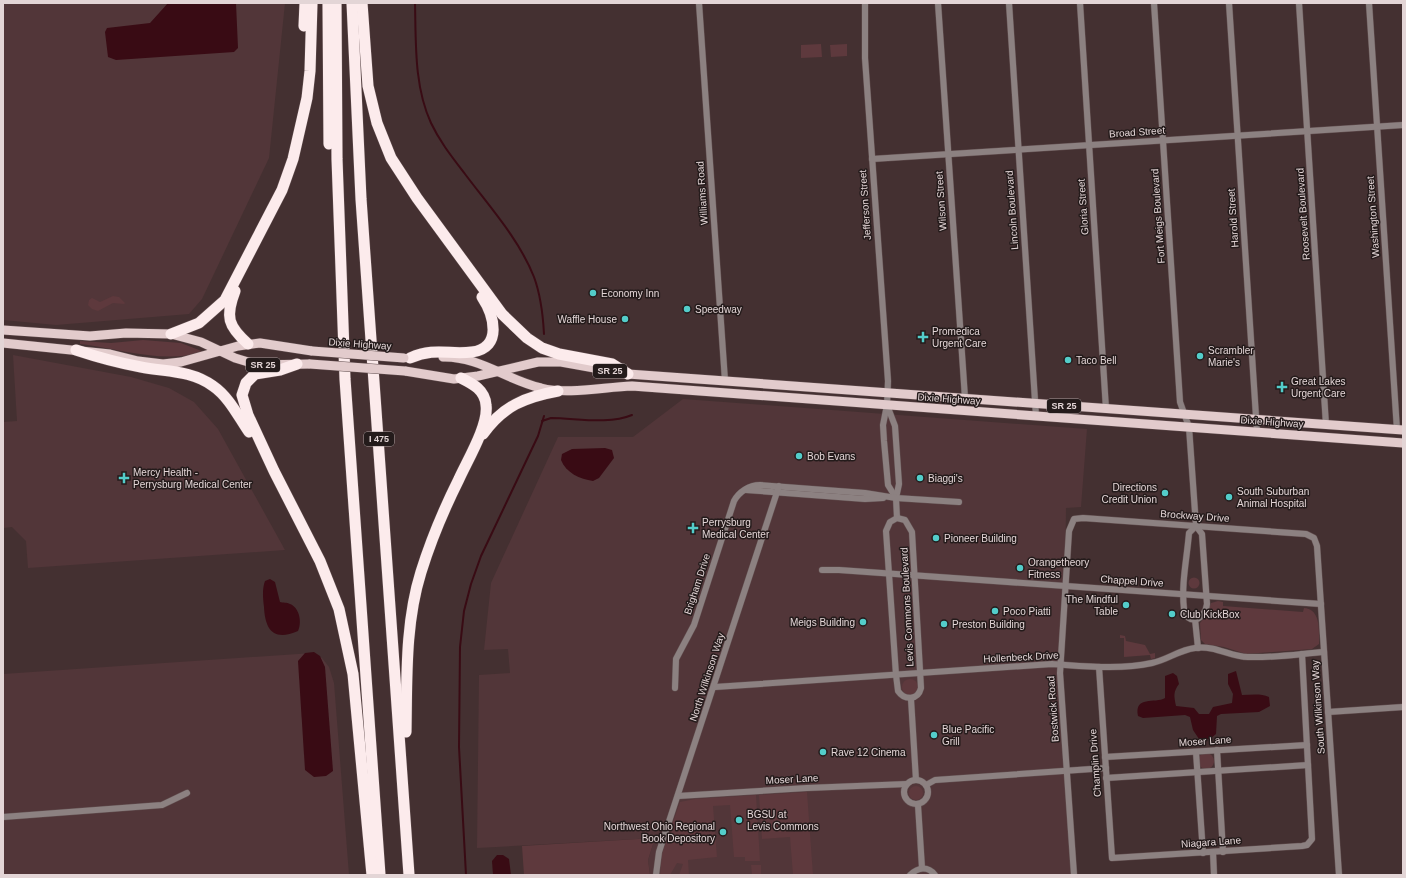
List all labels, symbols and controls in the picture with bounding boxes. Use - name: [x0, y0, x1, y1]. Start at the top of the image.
- street label: Broad Street: [1109, 125, 1166, 139]
- street label: Williams Road: [694, 161, 710, 225]
- street label: Fort Meigs Boulevard: [1149, 168, 1167, 264]
- street label: Roosevelt Boulevard: [1294, 168, 1312, 260]
- street label: Jefferson Street: [857, 169, 873, 241]
- street label: Lincoln Boulevard: [1004, 170, 1020, 250]
- street label: Wilson Street: [933, 171, 949, 231]
- street label: Washington Street: [1365, 176, 1381, 258]
- street label: Gloria Street: [1076, 178, 1090, 235]
- street label: Harold Street: [1225, 188, 1241, 248]
- marker: Economy Inn: [588, 288, 598, 298]
- place label: Economy Inn: [601, 288, 659, 299]
- marker: Speedway: [682, 304, 692, 314]
- place label: Speedway: [695, 304, 742, 315]
- place label: Waffle House: [558, 314, 617, 325]
- marker: Waffle House: [620, 314, 630, 324]
- place label: Promedica Urgent Care: [932, 326, 987, 349]
- marker: Promedica Urgent Care: [917, 331, 929, 343]
- street label: Dixie Highway: [328, 336, 392, 352]
- place label: Scrambler Marie's: [1208, 345, 1254, 368]
- marker: Scrambler Marie's: [1195, 351, 1205, 361]
- marker: Taco Bell: [1063, 355, 1073, 365]
- place label: Taco Bell: [1076, 355, 1117, 366]
- road number: SR 25: [246, 358, 280, 372]
- road number: SR 25: [593, 364, 627, 378]
- place label: Great Lakes Urgent Care: [1291, 376, 1346, 399]
- marker: Great Lakes Urgent Care: [1276, 381, 1288, 393]
- street label: Dixie Highway: [917, 391, 981, 407]
- road number: SR 25: [1047, 399, 1081, 413]
- street label: Dixie Highway: [1240, 414, 1304, 430]
- road number: I 475: [364, 432, 394, 446]
- marker: Bob Evans: [794, 451, 804, 461]
- place label: Bob Evans: [807, 451, 855, 462]
- place label: Mercy Health - Perrysburg Medical Center: [133, 467, 253, 490]
- marker: Mercy Health - Perrysburg Medical Center: [118, 472, 130, 484]
- marker: Biaggi's: [915, 473, 925, 483]
- place label: Biaggi's: [928, 473, 963, 484]
- place label: Directions Credit Union: [1101, 482, 1157, 505]
- place label: South Suburban Animal Hospital: [1237, 486, 1309, 509]
- marker: Directions Credit Union: [1160, 488, 1170, 498]
- marker: South Suburban Animal Hospital: [1224, 492, 1234, 502]
- street label: Brockway Drive: [1160, 508, 1230, 524]
- place label: Perrysburg Medical Center: [702, 517, 770, 540]
- marker: Perrysburg Medical Center: [687, 522, 699, 534]
- marker: Pioneer Building: [931, 533, 941, 543]
- place label: Pioneer Building: [944, 533, 1017, 544]
- street label: Levis Commons Boulevard: [898, 547, 916, 667]
- street label: Brigham Drive: [682, 552, 712, 616]
- place label: Orangetheory Fitness: [1028, 557, 1089, 580]
- marker: Orangetheory Fitness: [1015, 563, 1025, 573]
- street label: Chappel Drive: [1100, 573, 1164, 589]
- place label: The Mindful Table: [1066, 594, 1118, 617]
- marker: The Mindful Table: [1121, 600, 1131, 610]
- marker: Poco Piatti: [990, 606, 1000, 616]
- place label: Poco Piatti: [1003, 606, 1051, 617]
- marker: Club KickBox: [1167, 609, 1177, 619]
- place label: Club KickBox: [1180, 609, 1239, 620]
- place label: Meigs Building: [790, 617, 855, 628]
- marker: Meigs Building: [858, 617, 868, 627]
- marker: Preston Building: [939, 619, 949, 629]
- place label: Preston Building: [952, 619, 1025, 630]
- street label: North Wilkinson Way: [687, 631, 727, 723]
- street label: Hollenbeck Drive: [983, 650, 1059, 664]
- street label: South Wilkinson Way: [1309, 660, 1327, 754]
- street label: Bostwick Road: [1045, 676, 1061, 742]
- place label: Blue Pacific Grill: [942, 724, 994, 747]
- street label: Champlin Drive: [1087, 728, 1103, 797]
- marker: Blue Pacific Grill: [929, 730, 939, 740]
- street label: Moser Lane: [1178, 734, 1232, 748]
- marker: Rave 12 Cinema: [818, 747, 828, 757]
- place label: Rave 12 Cinema: [831, 747, 906, 758]
- street label: Moser Lane: [765, 772, 819, 786]
- place label: BGSU at Levis Commons: [747, 809, 819, 832]
- marker: BGSU at Levis Commons: [734, 815, 744, 825]
- place label: Northwest Ohio Regional Book Depository: [604, 821, 715, 844]
- marker: Northwest Ohio Regional Book Depository: [718, 827, 728, 837]
- street label: Niagara Lane: [1181, 834, 1242, 850]

